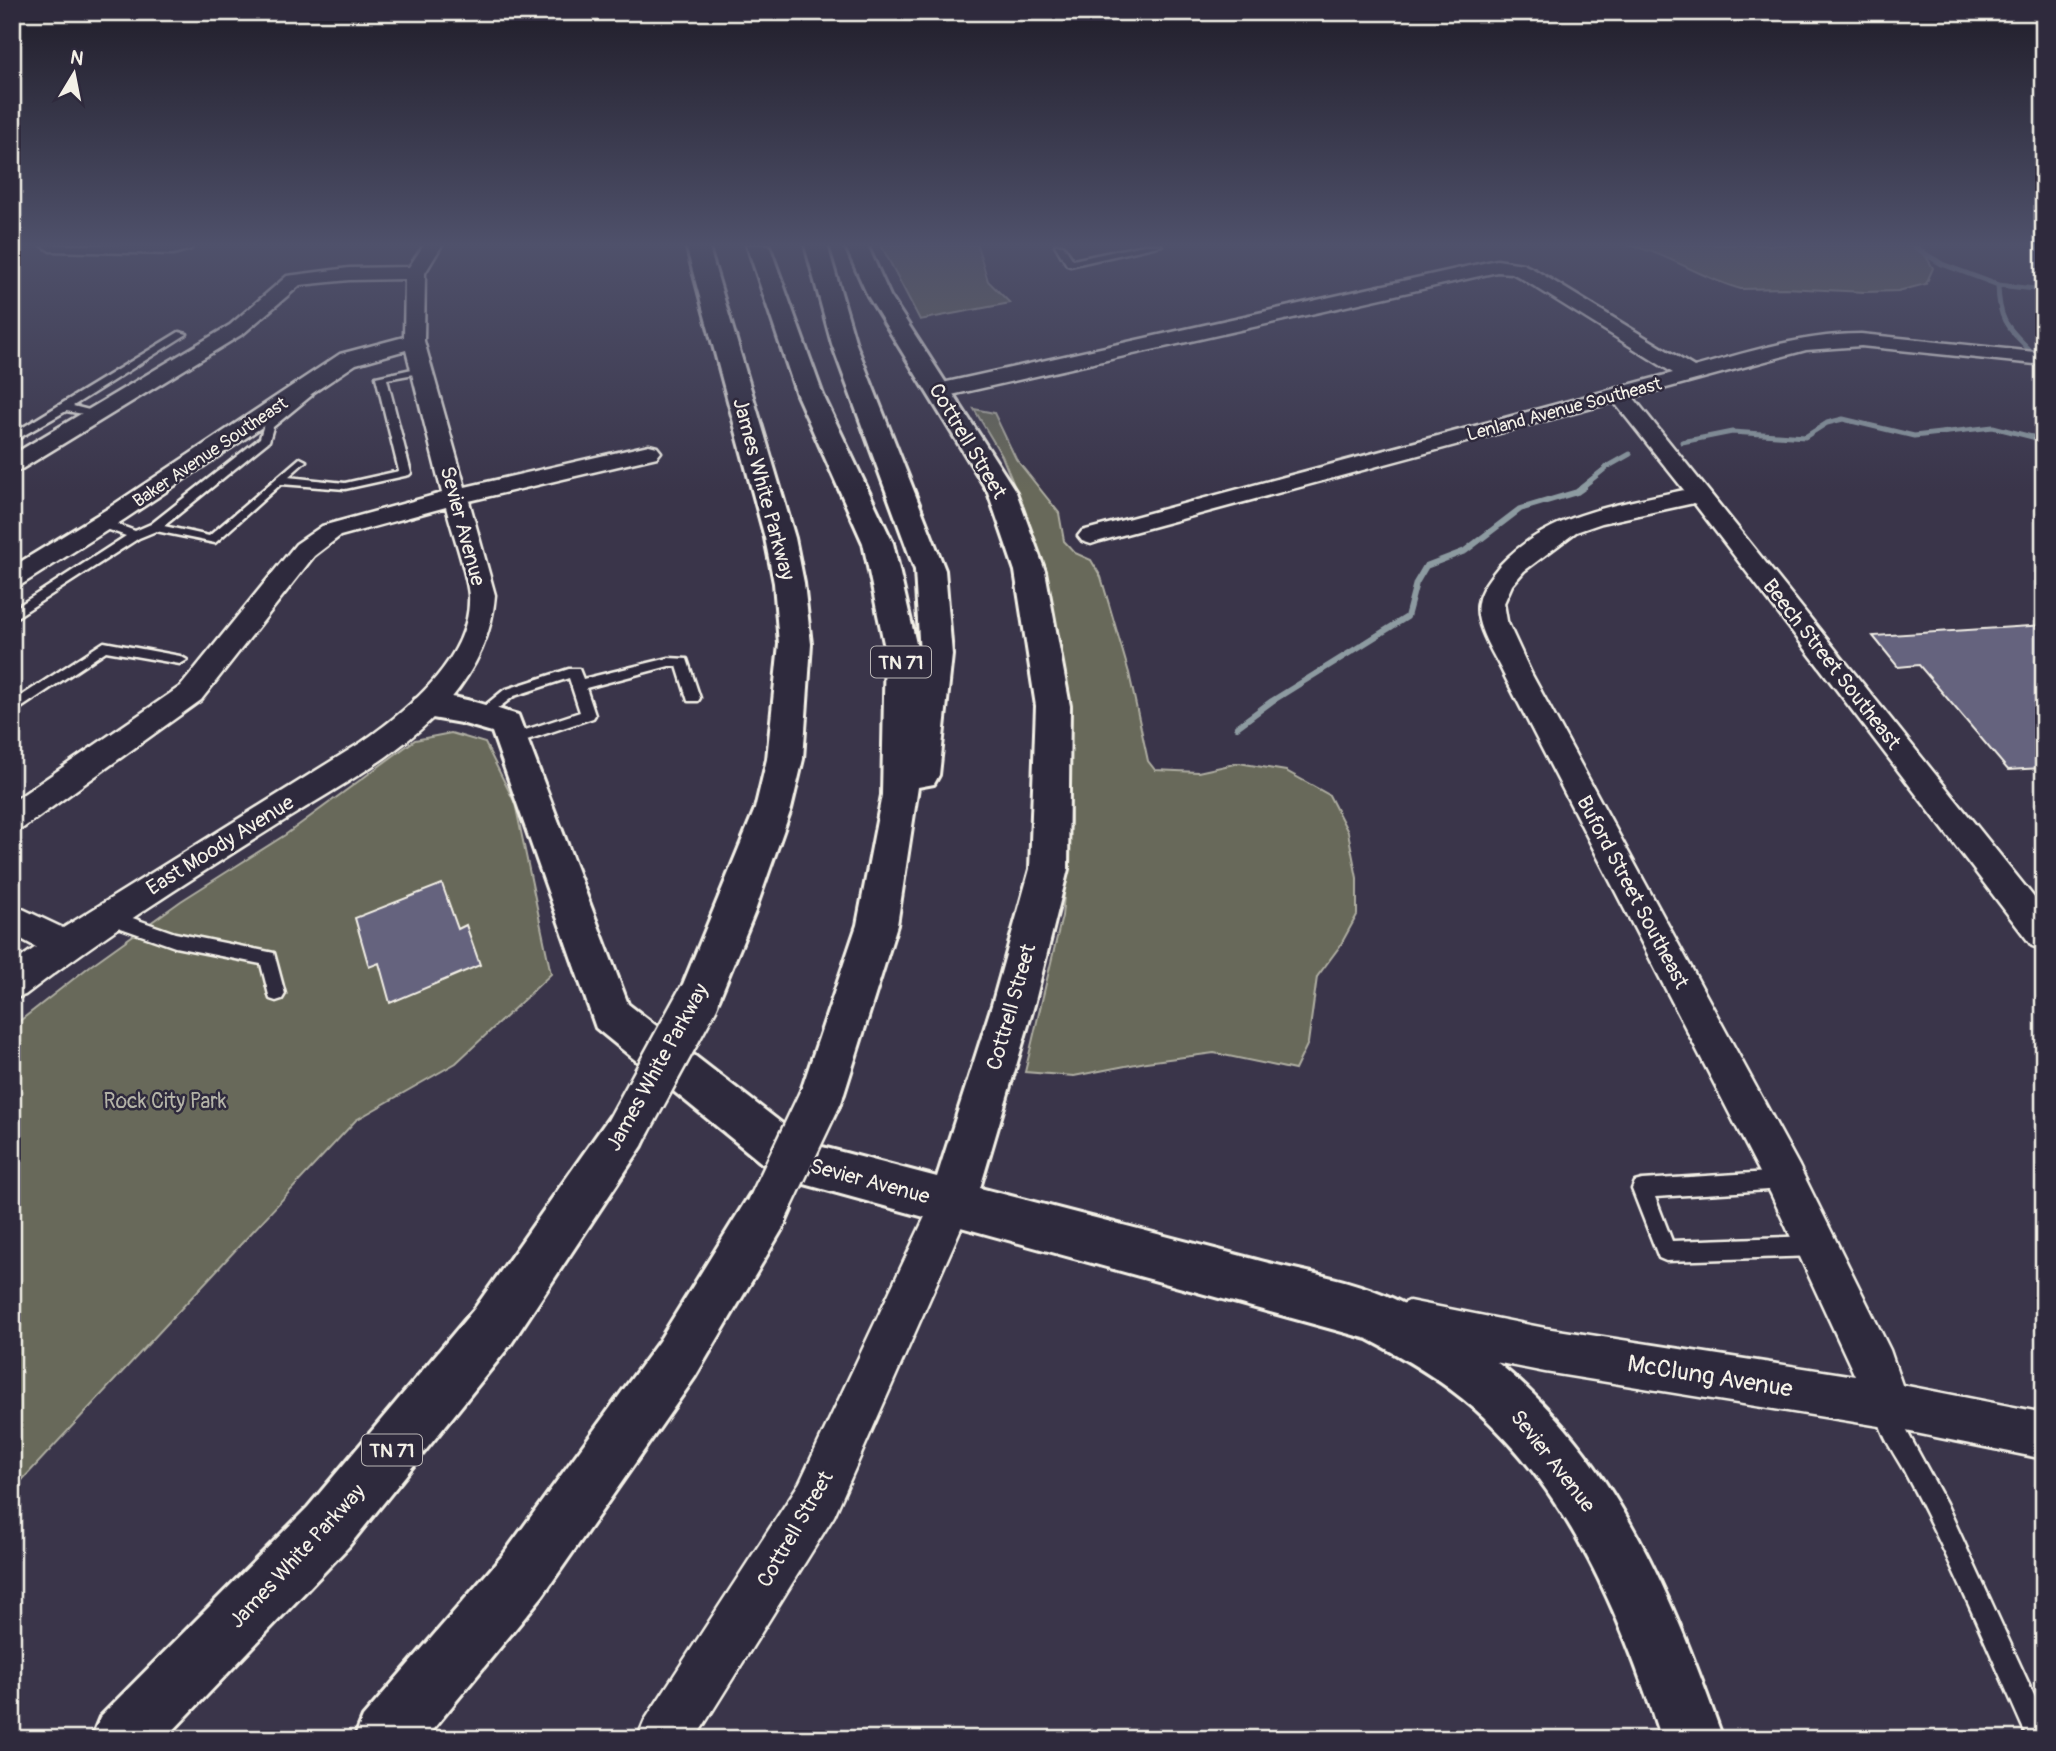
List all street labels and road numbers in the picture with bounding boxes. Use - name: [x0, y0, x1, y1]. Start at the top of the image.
- street label: Lenland Avenue Southeast: [1464, 372, 1665, 447]
- street label: Cottrell Street: [922, 379, 1013, 504]
- street label: Baker Avenue Southeast: [128, 392, 293, 513]
- street label: James White Parkway: [726, 395, 801, 583]
- street label: Sevier Avenue: [434, 463, 492, 590]
- street label: Beech Street Southeast: [1756, 573, 1907, 756]
- road number: TN 71: [871, 646, 931, 678]
- street label: East Moody Avenue: [141, 789, 300, 902]
- street label: Buford Street Southeast: [1570, 791, 1695, 994]
- street label: Cottrell Street: [981, 940, 1043, 1073]
- street label: James White Parkway: [600, 979, 715, 1156]
- street label: Sevier Avenue: [807, 1153, 933, 1211]
- street label: McClung Avenue: [1625, 1349, 1795, 1404]
- street label: Sevier Avenue: [1504, 1405, 1601, 1518]
- road number: TN 71: [362, 1434, 422, 1466]
- street label: Cottrell Street: [751, 1466, 840, 1592]
- street label: James White Parkway: [224, 1479, 371, 1634]

